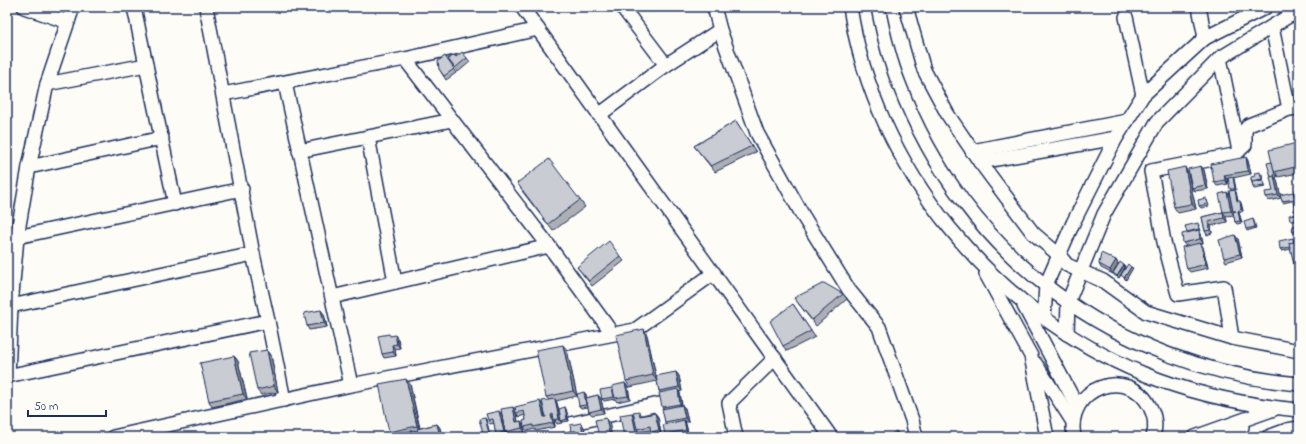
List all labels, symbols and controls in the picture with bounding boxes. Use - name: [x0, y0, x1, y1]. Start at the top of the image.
- scale bar: [28, 392, 106, 418]
- text: 50 m: [34, 398, 58, 416]

